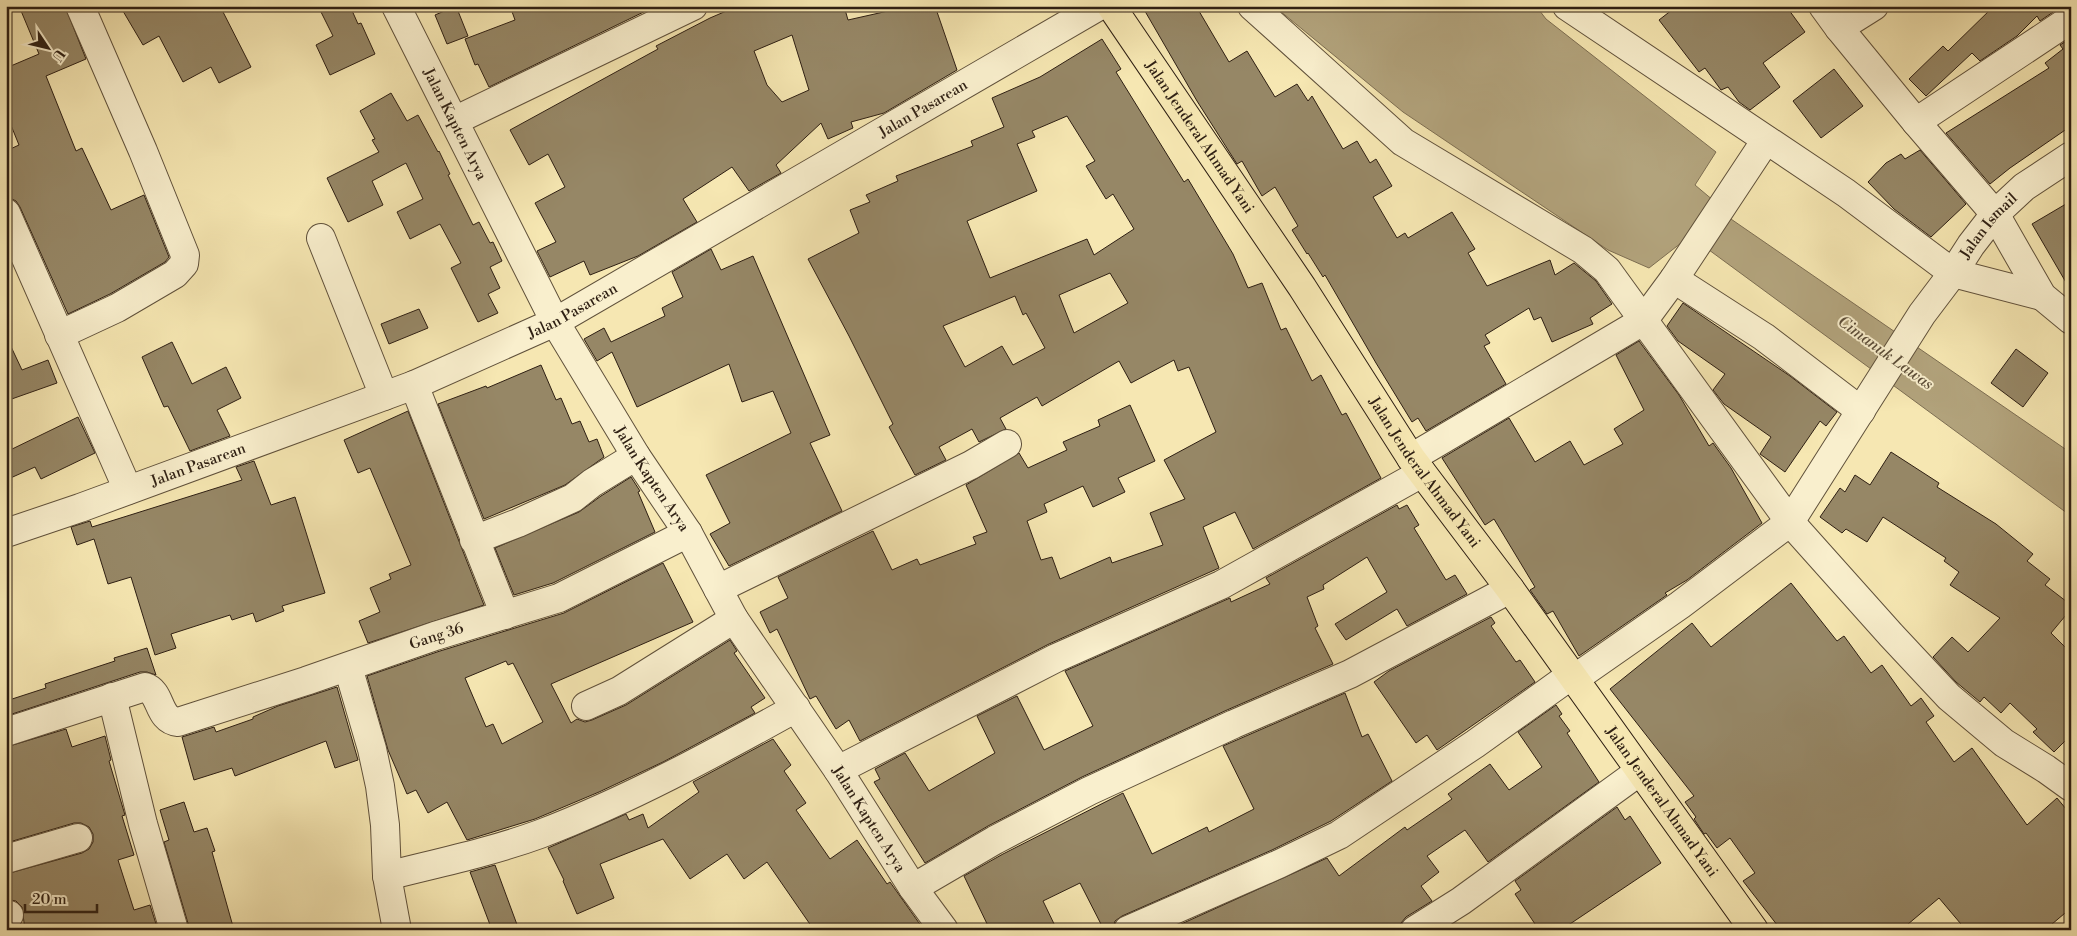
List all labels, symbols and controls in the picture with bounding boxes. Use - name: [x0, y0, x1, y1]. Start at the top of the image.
- north arrow: [22, 22, 72, 72]
- text: U: [47, 45, 68, 65]
- street label: Jalan Jenderal Ahmad Yani: [1140, 56, 1258, 217]
- street label: Jalan Kapten Arya: [418, 64, 491, 184]
- street label: Jalan Pasarean: [874, 75, 971, 142]
- street label: Jalan Ismail: [1955, 189, 2022, 263]
- street label: Jalan Pasarean: [524, 279, 621, 344]
- water label: Cimanuk Lawas: [1834, 311, 1937, 394]
- street label: Jalan Jenderal Ahmad Yani: [1364, 392, 1484, 552]
- street label: Jalan Kapten Arya: [609, 422, 694, 536]
- street label: Jalan Pasarean: [147, 439, 248, 491]
- street label: Gang 36: [407, 619, 466, 654]
- street label: Jalan Jenderal Ahmad Yani: [1601, 722, 1722, 881]
- street label: Jalan Kapten Arya: [827, 761, 910, 876]
- scale bar: [25, 881, 98, 913]
- text: 20 m: [32, 890, 67, 909]

